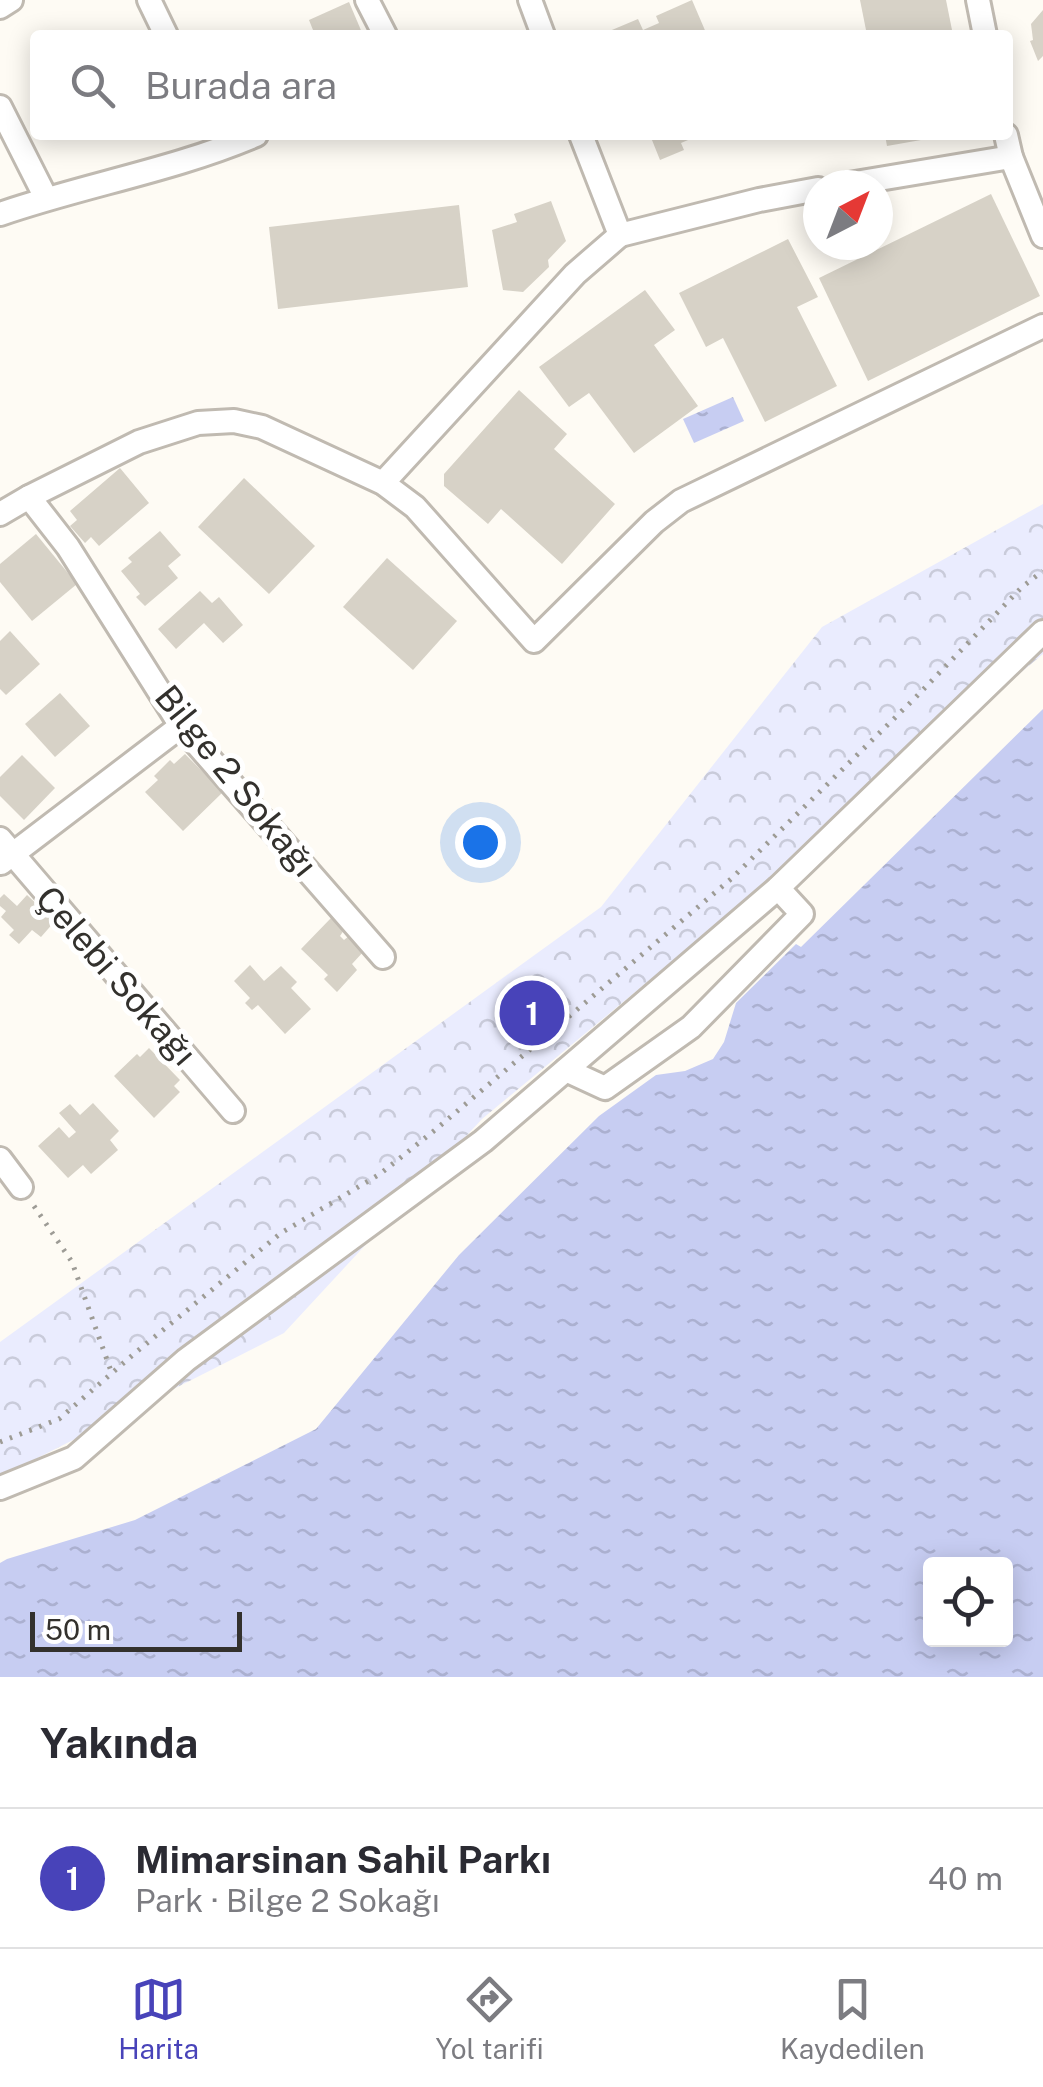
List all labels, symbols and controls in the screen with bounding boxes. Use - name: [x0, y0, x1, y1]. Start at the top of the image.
- search box: [30, 30, 1013, 140]
- icon: search: [65, 58, 120, 113]
- text: Burada ara: [145, 63, 337, 108]
- north arrow: [803, 170, 893, 260]
- street label: Bilge 2 Sokağı: [147, 677, 326, 884]
- your location: [455, 817, 506, 868]
- street label: Çelebi Sokağı: [28, 878, 205, 1073]
- pin: 1: [500, 976, 564, 1050]
- map controls: [923, 1557, 1013, 1647]
- button: locate: [923, 1557, 1013, 1647]
- scale bar: [30, 1607, 242, 1652]
- text: 50 m: [45, 1613, 111, 1646]
- text: Yakında: [40, 1718, 198, 1767]
- text: Mimarsinan Sahil Parkı: [135, 1837, 551, 1882]
- text: 1: [66, 1860, 79, 1897]
- text: 40 m: [928, 1860, 1003, 1897]
- text: Park · Bilge 2 Sokağı: [135, 1882, 440, 1919]
- tab: Harita: [118, 1972, 199, 2065]
- tab: Yol tarifi: [435, 1972, 544, 2065]
- tab: Kaydedilen: [780, 1972, 925, 2065]

